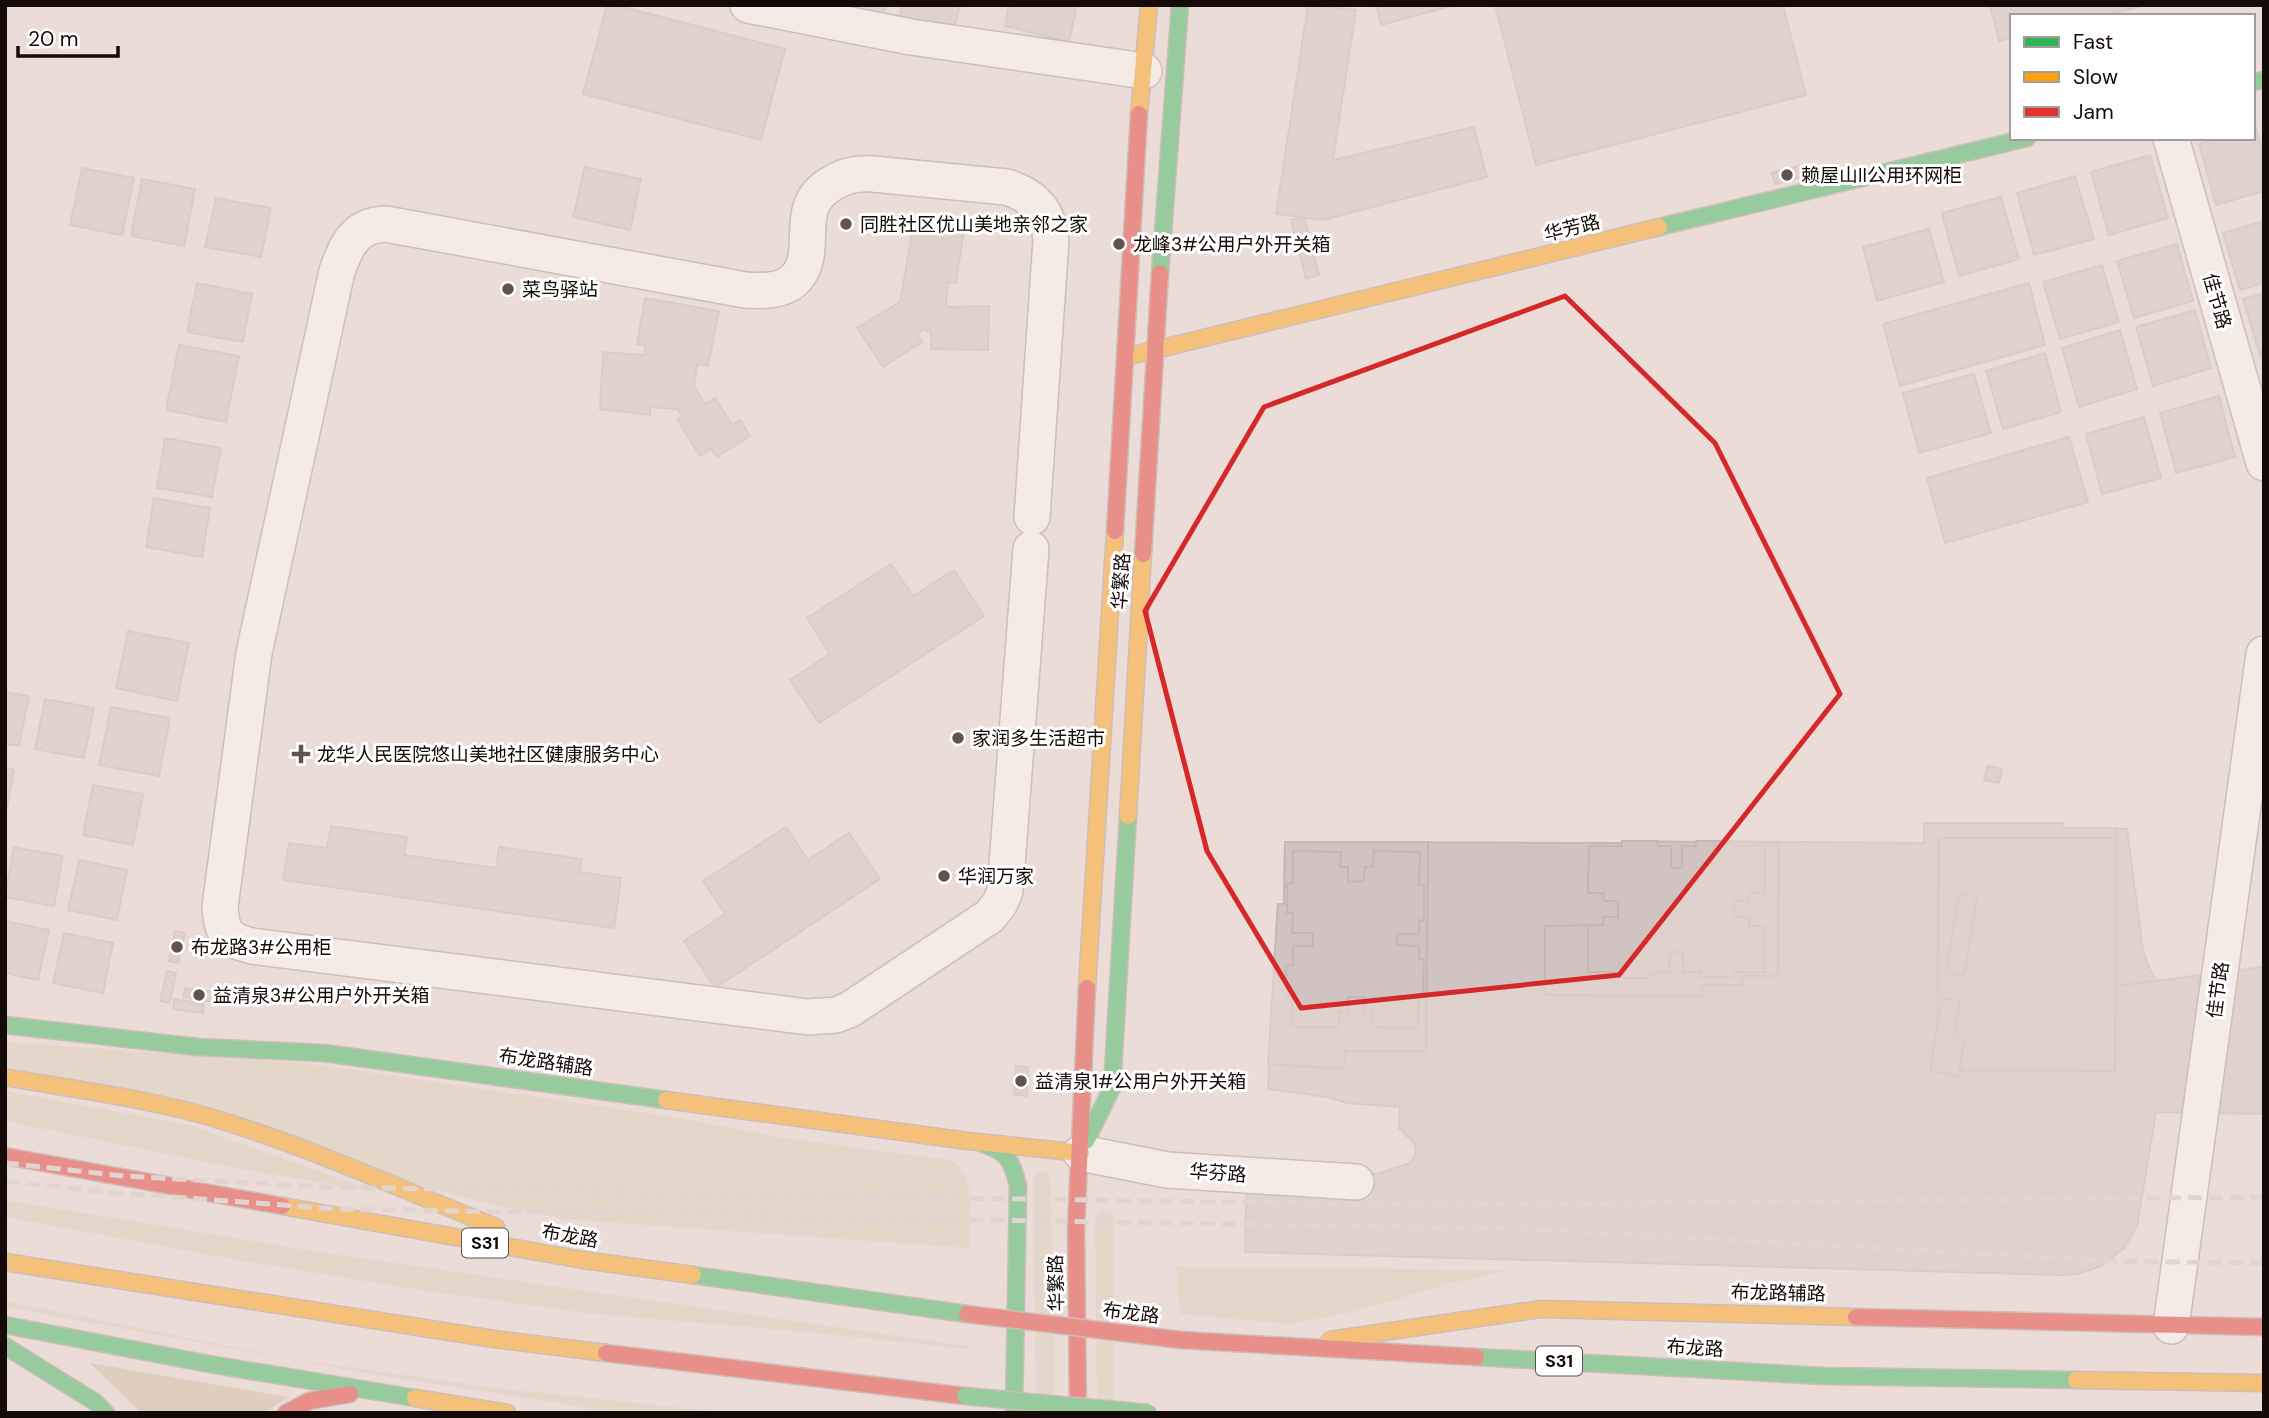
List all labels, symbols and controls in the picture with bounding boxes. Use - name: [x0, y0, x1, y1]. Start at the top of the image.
- scale bar: [18, 14, 117, 58]
- legend: [2010, 14, 2255, 140]
- text: 20 m: [28, 25, 79, 53]
- text: Fast: [2073, 28, 2113, 56]
- text: Slow: [2073, 63, 2118, 91]
- text: Jam: [2073, 98, 2114, 126]
- place label: 赖屋山II公用环网柜: [1801, 163, 1962, 188]
- marker: 赖屋山II公用环网柜: [1779, 167, 1795, 183]
- street label: 华芳路: [1541, 209, 1603, 247]
- place label: 同胜社区优山美地亲邻之家: [860, 212, 1088, 237]
- marker: 同胜社区优山美地亲邻之家: [838, 216, 854, 232]
- place label: 龙峰3#公用户外开关箱: [1133, 232, 1331, 257]
- marker: 龙峰3#公用户外开关箱: [1111, 236, 1127, 252]
- street label: 佳节路: [2197, 270, 2237, 332]
- place label: 菜鸟驿站: [522, 277, 598, 302]
- marker: 菜鸟驿站: [500, 281, 516, 297]
- street label: 华繁路: [1107, 552, 1135, 610]
- place label: 家润多生活超市: [972, 726, 1105, 751]
- marker: 家润多生活超市: [950, 730, 966, 746]
- place label: 龙华人民医院悠山美地社区健康服务中心: [317, 742, 659, 767]
- marker: 龙华人民医院悠山美地社区健康服务中心: [291, 744, 311, 764]
- place label: 华润万家: [958, 864, 1034, 889]
- marker: 华润万家: [936, 868, 952, 884]
- place label: 布龙路3#公用柜: [191, 935, 332, 960]
- marker: 布龙路3#公用柜: [169, 939, 185, 955]
- street label: 佳节路: [2202, 960, 2234, 1020]
- place label: 益清泉3#公用户外开关箱: [213, 983, 430, 1008]
- marker: 益清泉3#公用户外开关箱: [191, 987, 207, 1003]
- street label: 布龙路辅路: [497, 1043, 595, 1081]
- place label: 益清泉1#公用户外开关箱: [1035, 1069, 1246, 1094]
- marker: 益清泉1#公用户外开关箱: [1013, 1073, 1029, 1089]
- street label: 华芬路: [1189, 1159, 1247, 1187]
- street label: 布龙路: [540, 1219, 600, 1253]
- road number: S31: [462, 1228, 508, 1258]
- street label: 华繁路: [1043, 1254, 1069, 1312]
- street label: 布龙路辅路: [1730, 1280, 1826, 1306]
- street label: 布龙路: [1101, 1297, 1161, 1329]
- street label: 布龙路: [1666, 1334, 1724, 1362]
- road number: S31: [1536, 1346, 1582, 1376]

